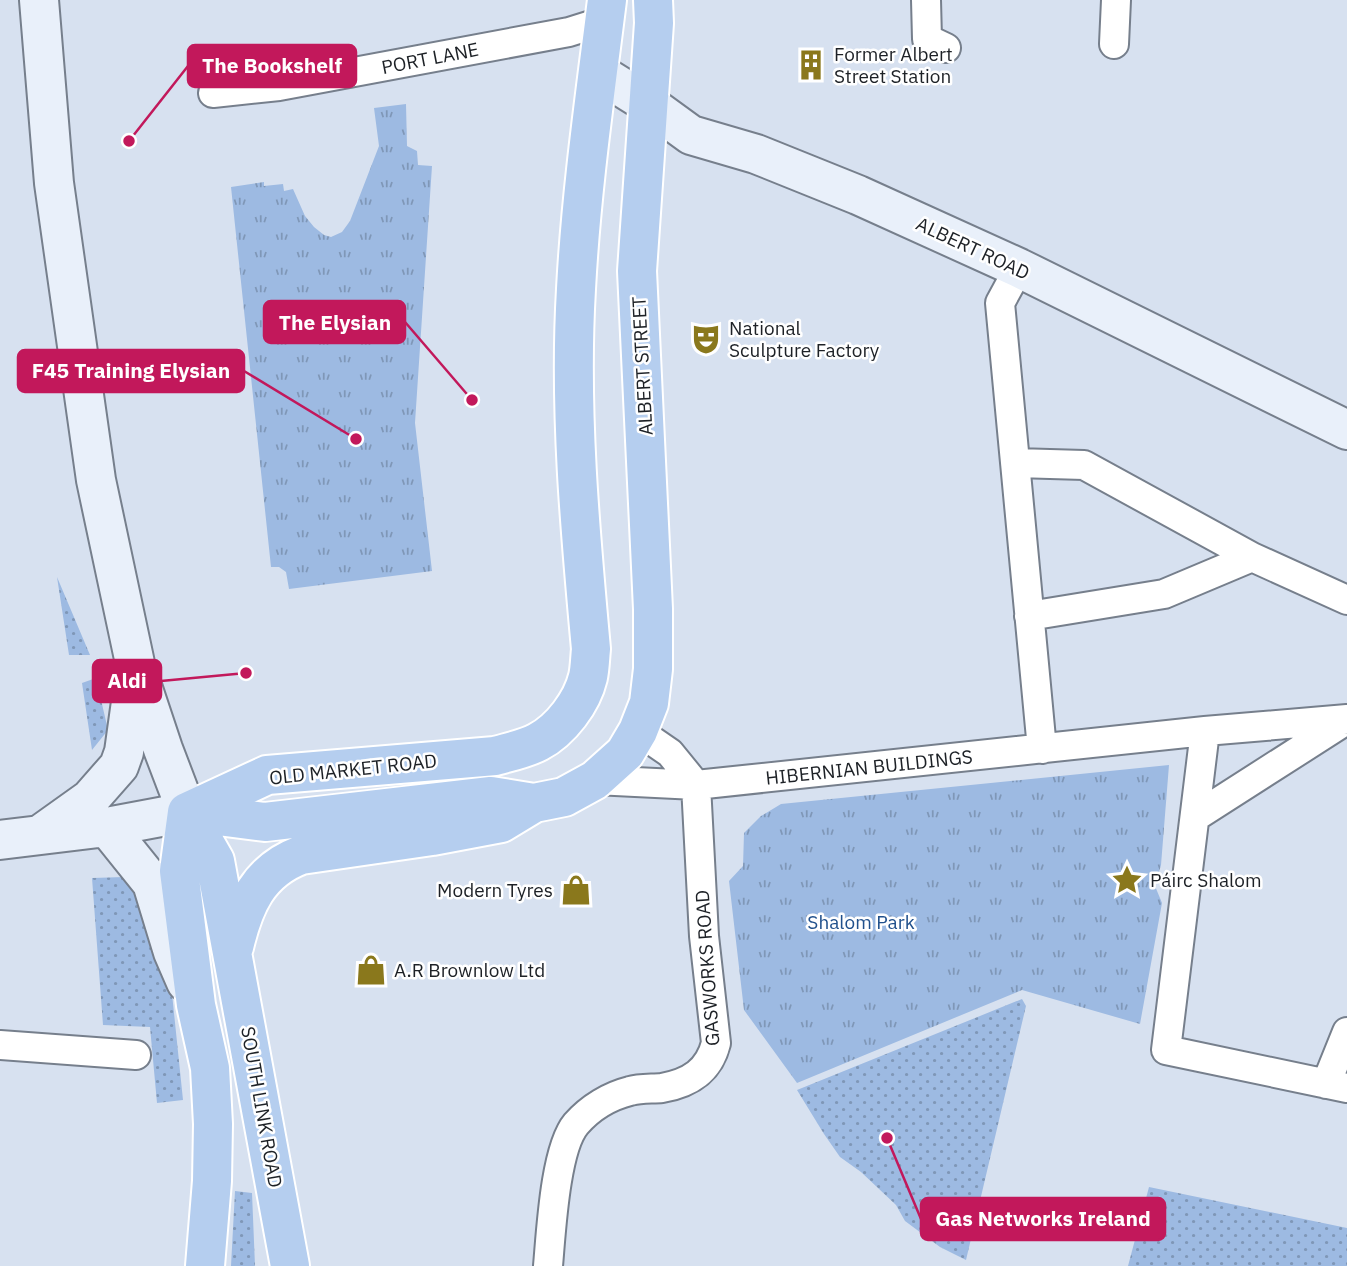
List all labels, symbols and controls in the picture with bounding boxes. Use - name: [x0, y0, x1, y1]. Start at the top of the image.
- street label: PORT LANE: [379, 37, 481, 79]
- place label: Former Albert Street Station: [834, 42, 953, 88]
- callout: The Bookshelf: [188, 45, 356, 87]
- building icon: Former Albert Street Station: [794, 48, 828, 82]
- text: The Bookshelf: [202, 51, 342, 79]
- street label: ALBERT ROAD: [913, 211, 1033, 285]
- street label: ALBERT STREET: [626, 296, 658, 436]
- callout: The Elysian: [264, 301, 405, 343]
- text: The Elysian: [279, 308, 391, 336]
- place label: National Sculpture Factory: [729, 316, 880, 362]
- theatre icon: National Sculpture Factory: [689, 322, 723, 356]
- callout: F45 Training Elysian: [18, 350, 244, 392]
- text: F45 Training Elysian: [32, 356, 230, 384]
- callout: Aldi: [93, 660, 161, 702]
- text: Aldi: [107, 666, 147, 694]
- street label: HIBERNIAN BUILDINGS: [764, 744, 974, 790]
- street label: OLD MARKET ROAD: [268, 748, 438, 790]
- place icon: Páirc Shalom: [1110, 863, 1144, 897]
- place label: Páirc Shalom: [1150, 868, 1262, 892]
- shop icon: Modern Tyres: [559, 873, 593, 907]
- place label: Modern Tyres: [437, 878, 553, 902]
- street label: GASWORKS ROAD: [690, 889, 724, 1047]
- park label: Shalom Park: [807, 910, 915, 934]
- shop icon: A.R Brownlow Ltd: [354, 953, 388, 987]
- place label: A.R Brownlow Ltd: [394, 958, 545, 982]
- street label: SOUTH LINK ROAD: [236, 1025, 288, 1189]
- callout: Gas Networks Ireland: [921, 1198, 1165, 1240]
- text: Gas Networks Ireland: [935, 1204, 1151, 1232]

